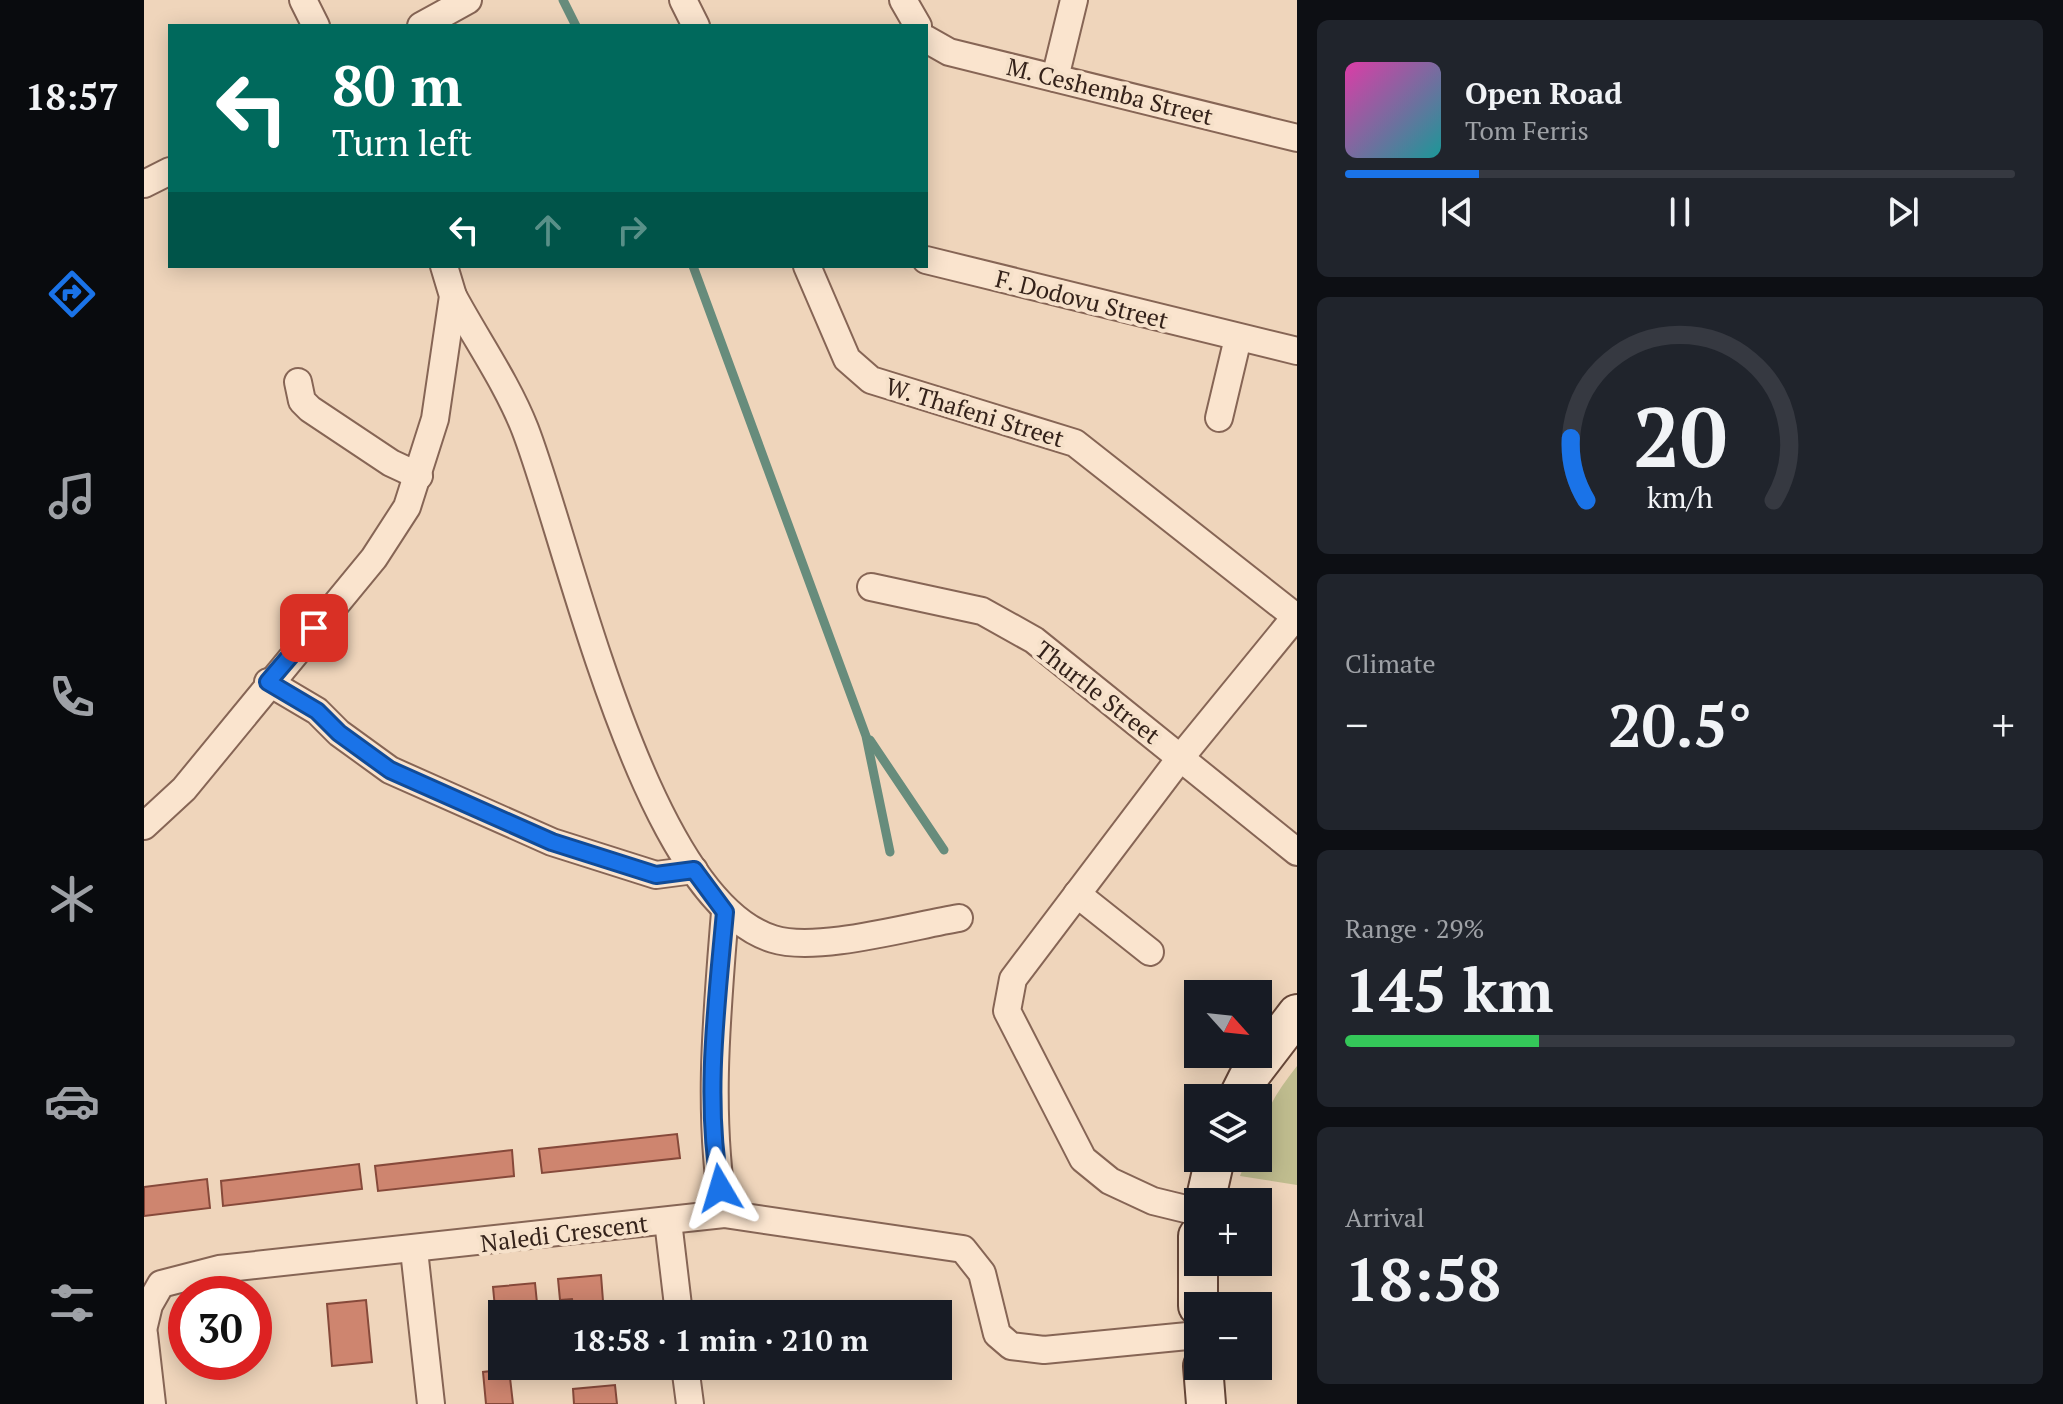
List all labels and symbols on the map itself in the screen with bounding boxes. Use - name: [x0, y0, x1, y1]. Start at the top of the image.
- street label: M. Ceshemba Street: [1003, 50, 1217, 132]
- street label: F. Dodovu Street: [992, 262, 1172, 336]
- street label: W. Thafeni Street: [882, 370, 1068, 454]
- pin: [280, 594, 348, 662]
- street label: Thurtle Street: [1029, 633, 1167, 751]
- north arrow: [1184, 980, 1272, 1068]
- position arrow: [678, 1146, 762, 1230]
- street label: Naledi Crescent: [478, 1207, 650, 1259]
- speed limit sign: 30: [168, 1276, 272, 1380]

